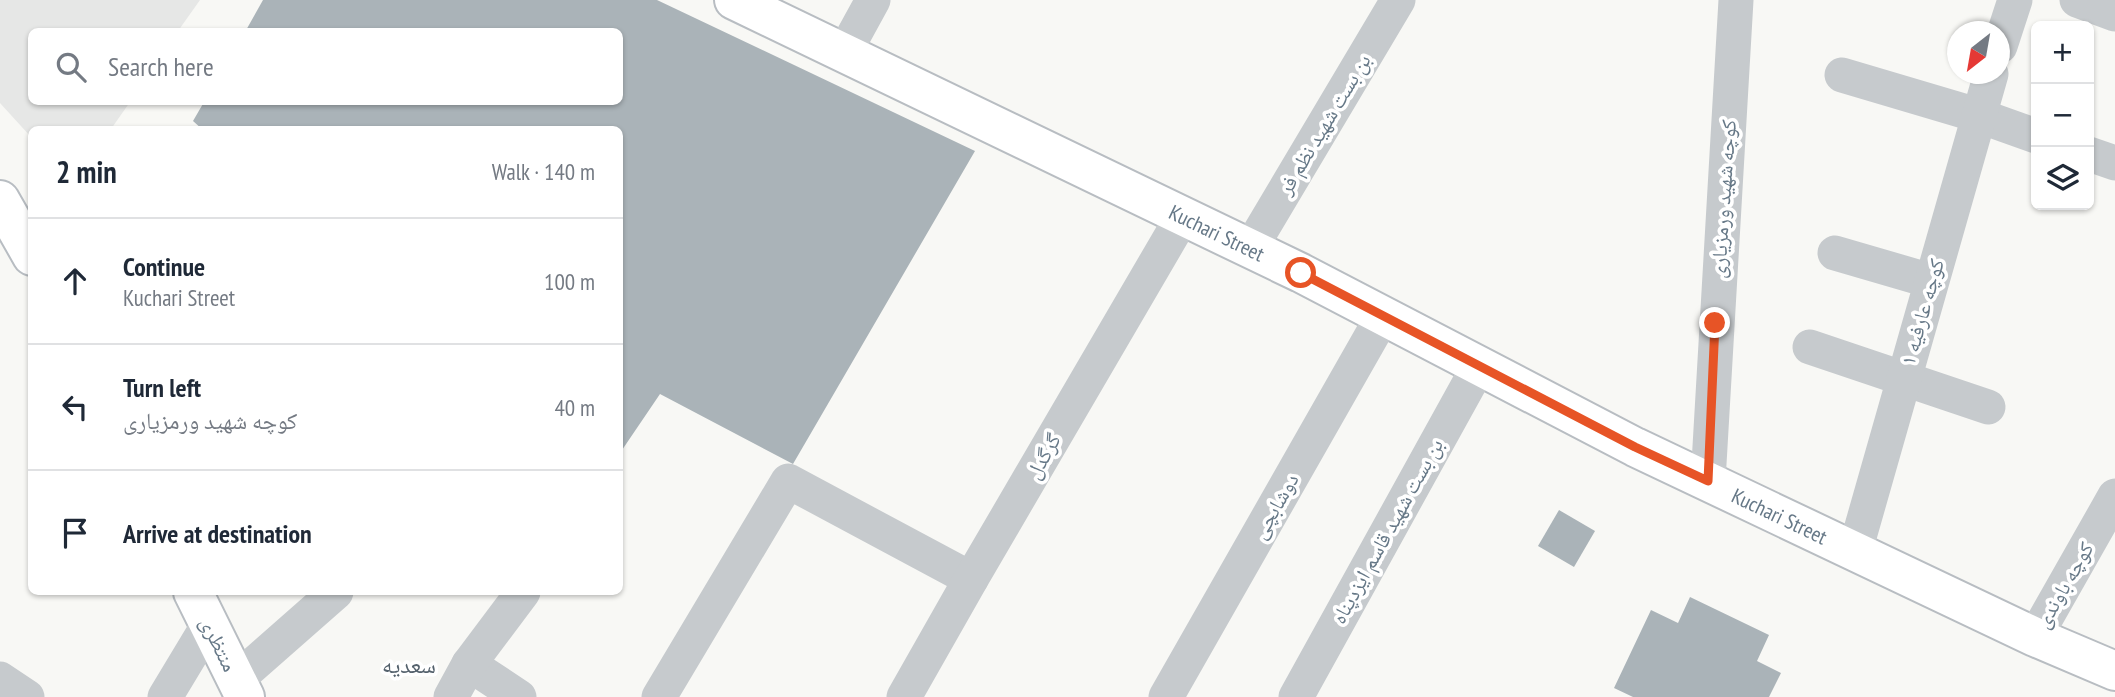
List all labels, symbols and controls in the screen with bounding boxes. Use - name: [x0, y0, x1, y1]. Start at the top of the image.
- north arrow: [1947, 21, 2010, 84]
- map controls: [2031, 21, 2094, 210]
- button: +: [2031, 21, 2094, 84]
- search box: [28, 28, 623, 105]
- icon: search: [52, 48, 90, 86]
- street label: بن بست شهید نظم فر: [1271, 49, 1377, 201]
- text: Search here: [108, 50, 214, 83]
- button: −: [2031, 84, 2094, 147]
- street label: کوچه شهید ورمزیاری: [1704, 118, 1742, 279]
- button: layers: [2031, 147, 2094, 210]
- text: 2 min: [56, 152, 117, 191]
- text: Walk · 140 m: [492, 157, 595, 186]
- street label: Kuchari Street: [1165, 198, 1269, 267]
- text: Continue: [123, 250, 205, 283]
- street label: کوچه عارفیه ۱: [1894, 255, 1950, 368]
- route start: [1285, 257, 1316, 288]
- icon: ahead: [56, 262, 94, 300]
- text: 100 m: [544, 267, 595, 296]
- text: Kuchari Street: [123, 283, 235, 312]
- route end: [1699, 307, 1730, 338]
- text: Turn left: [123, 371, 201, 404]
- icon: left: [56, 388, 94, 426]
- text: 40 m: [554, 393, 595, 422]
- text: کوچه شهید ورمزیاری: [123, 406, 297, 435]
- street label: گرگدل: [1019, 428, 1067, 484]
- street label: بن بست شهید قاسم ایزدپناه: [1325, 434, 1450, 629]
- street label: دوشابچی: [1245, 468, 1305, 544]
- street label: Kuchari Street: [1728, 482, 1832, 550]
- icon: arrive: [56, 514, 94, 552]
- text: Arrive at destination: [123, 517, 312, 550]
- street label: کوچه باوندی: [2028, 537, 2100, 633]
- street label: منتظری: [194, 612, 244, 676]
- district label: سعدیه: [382, 650, 436, 679]

